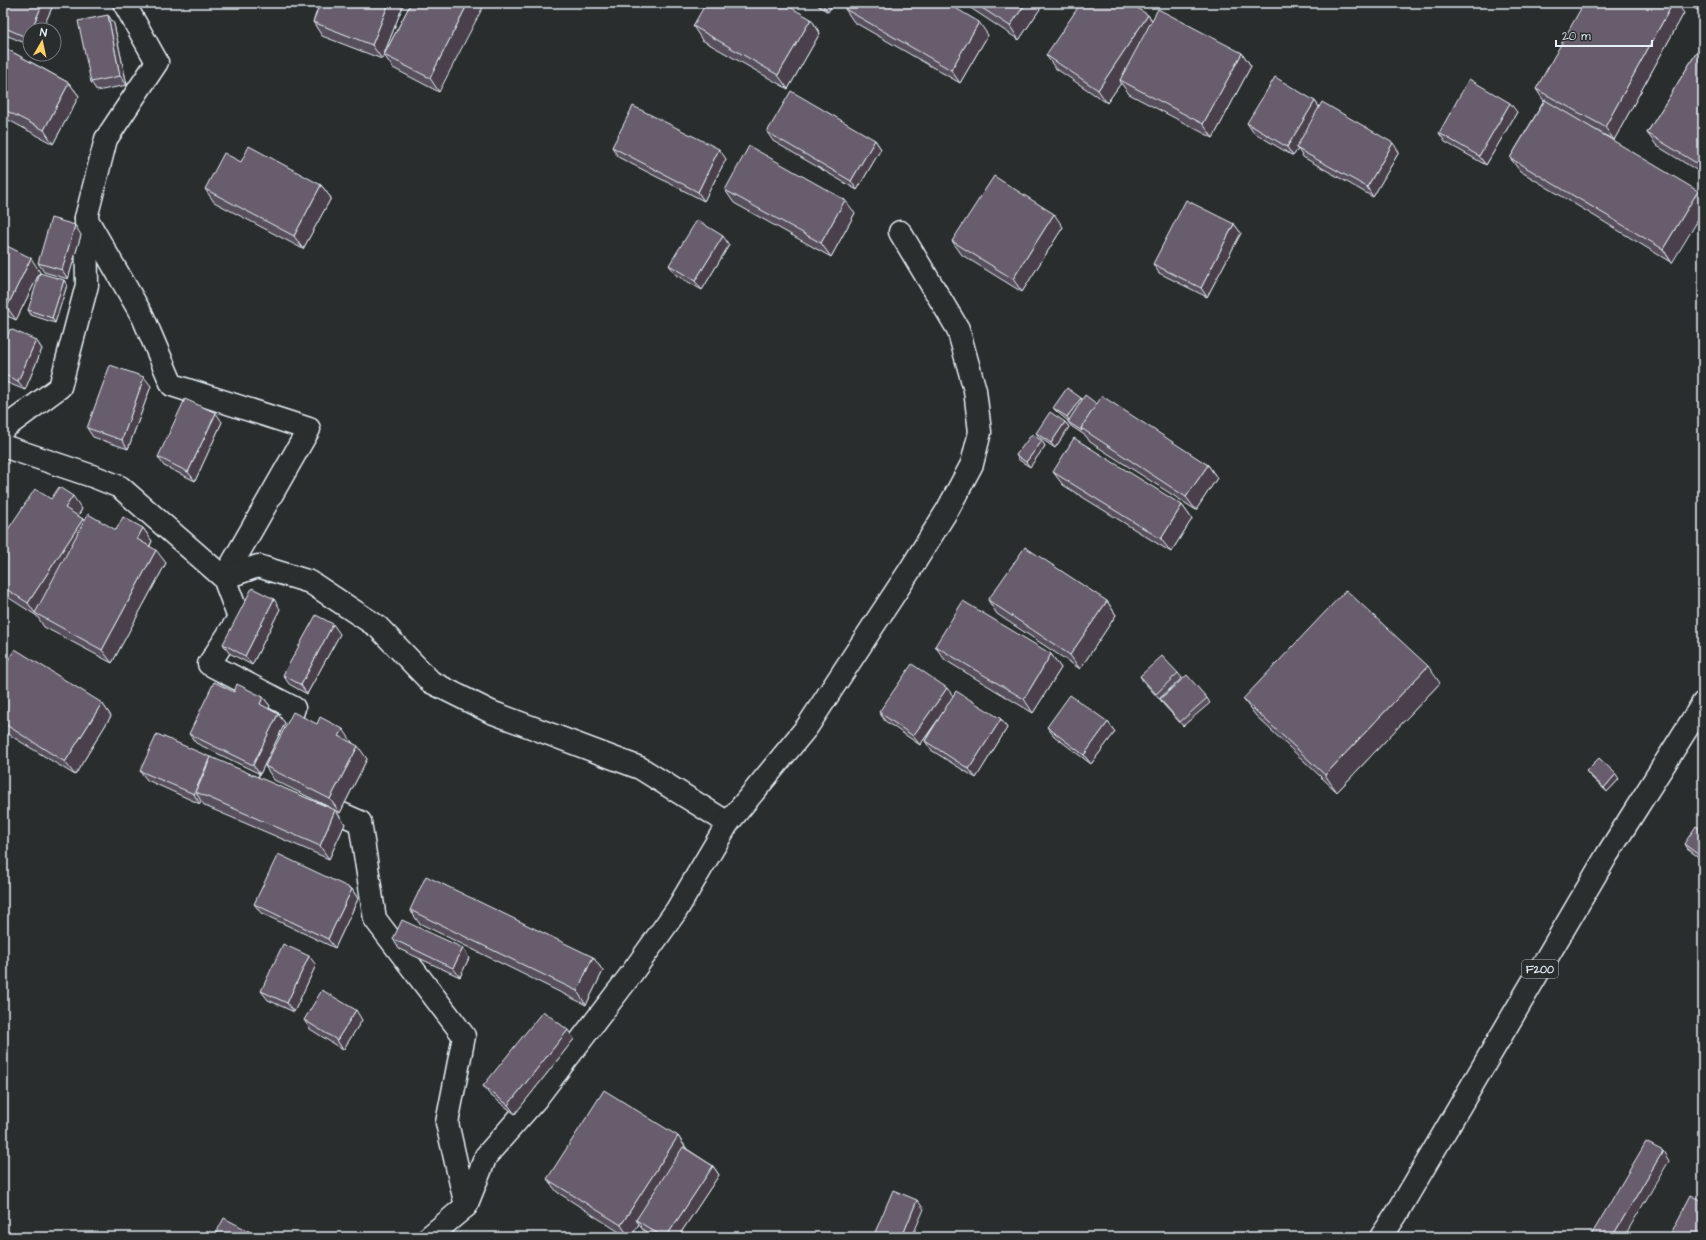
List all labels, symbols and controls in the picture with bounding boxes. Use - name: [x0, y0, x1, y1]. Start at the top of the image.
- north arrow: [22, 22, 62, 62]
- scale bar: [1556, 22, 1652, 48]
- text: N: [39, 25, 48, 41]
- text: 20 m: [1562, 28, 1591, 45]
- road number: F200: [1522, 960, 1558, 978]

